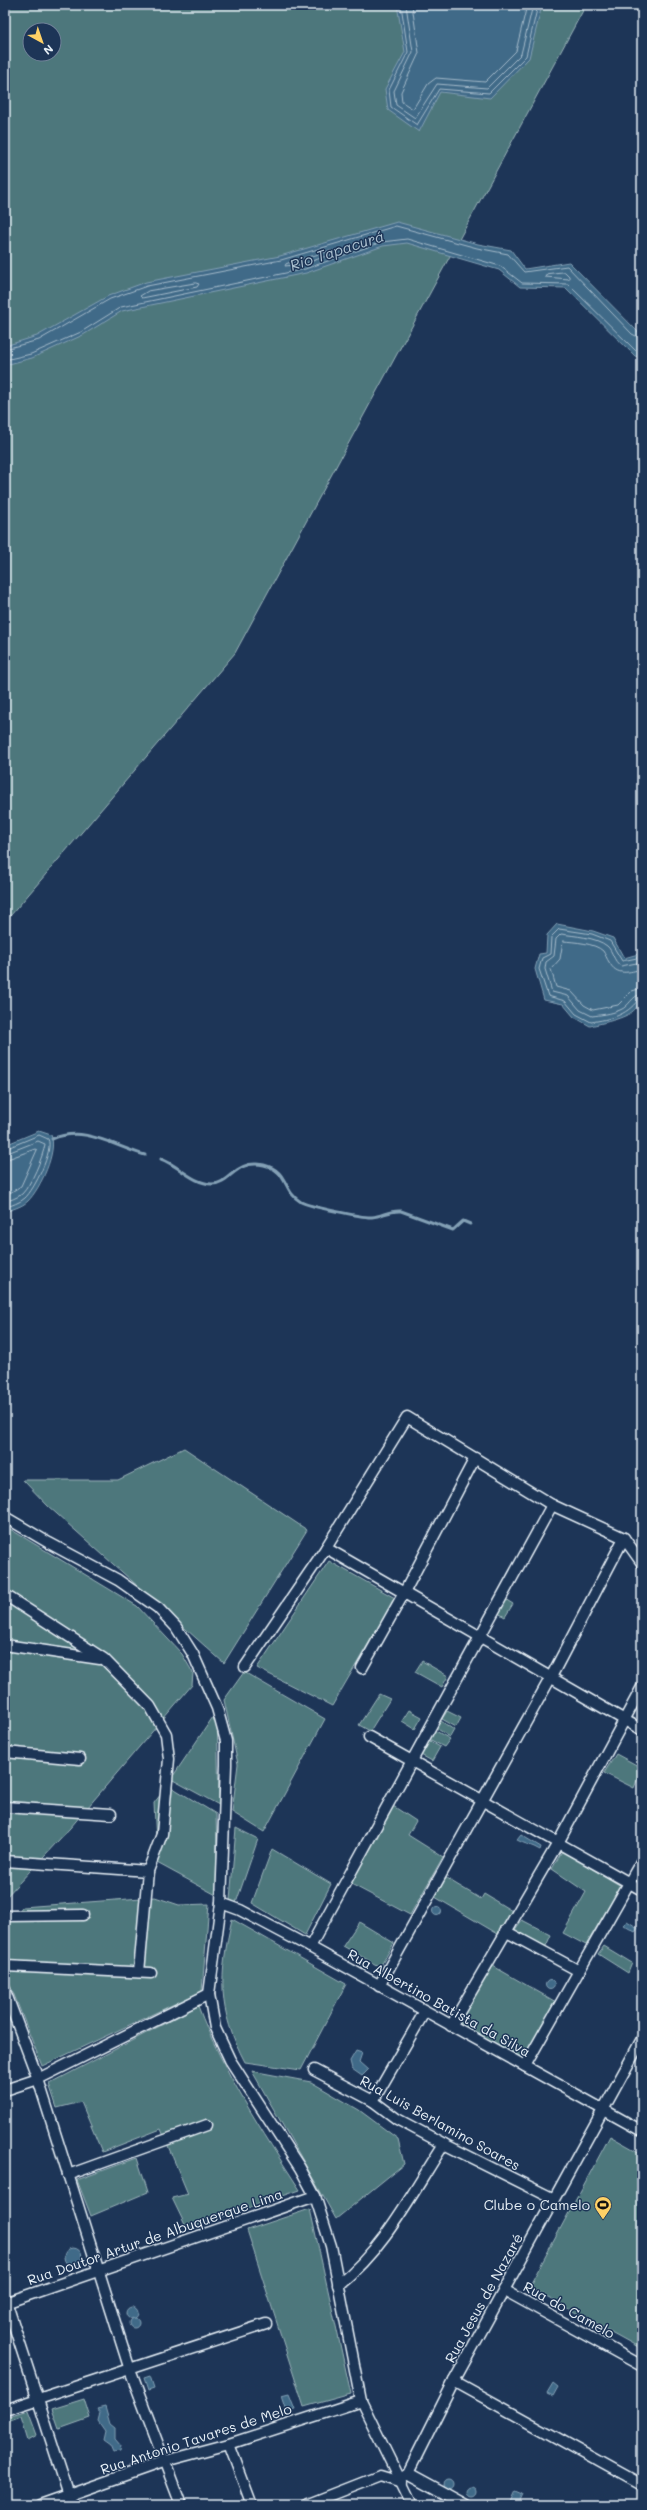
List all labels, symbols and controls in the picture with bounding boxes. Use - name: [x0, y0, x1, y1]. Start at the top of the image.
- north arrow: [22, 22, 62, 62]
- text: N: [41, 42, 57, 58]
- water label: Rio Tapacurá: [287, 225, 386, 275]
- street label: Rua Albertino Batista da Silva: [344, 1944, 534, 2061]
- street label: Rua Luis Berlamino Soares: [357, 2071, 524, 2175]
- street label: Rua Doutor Artur de Albuquerque Lima: [25, 2184, 285, 2289]
- place label: Clube o Camelo: [484, 2195, 590, 2214]
- sports icon: Clube o Camelo: [593, 2195, 613, 2220]
- street label: Rua Jesus de Nazaré: [440, 2230, 527, 2366]
- street label: Rua do Camelo: [520, 2277, 618, 2343]
- street label: Rua Antonio Tavares de Melo: [98, 2399, 294, 2478]

